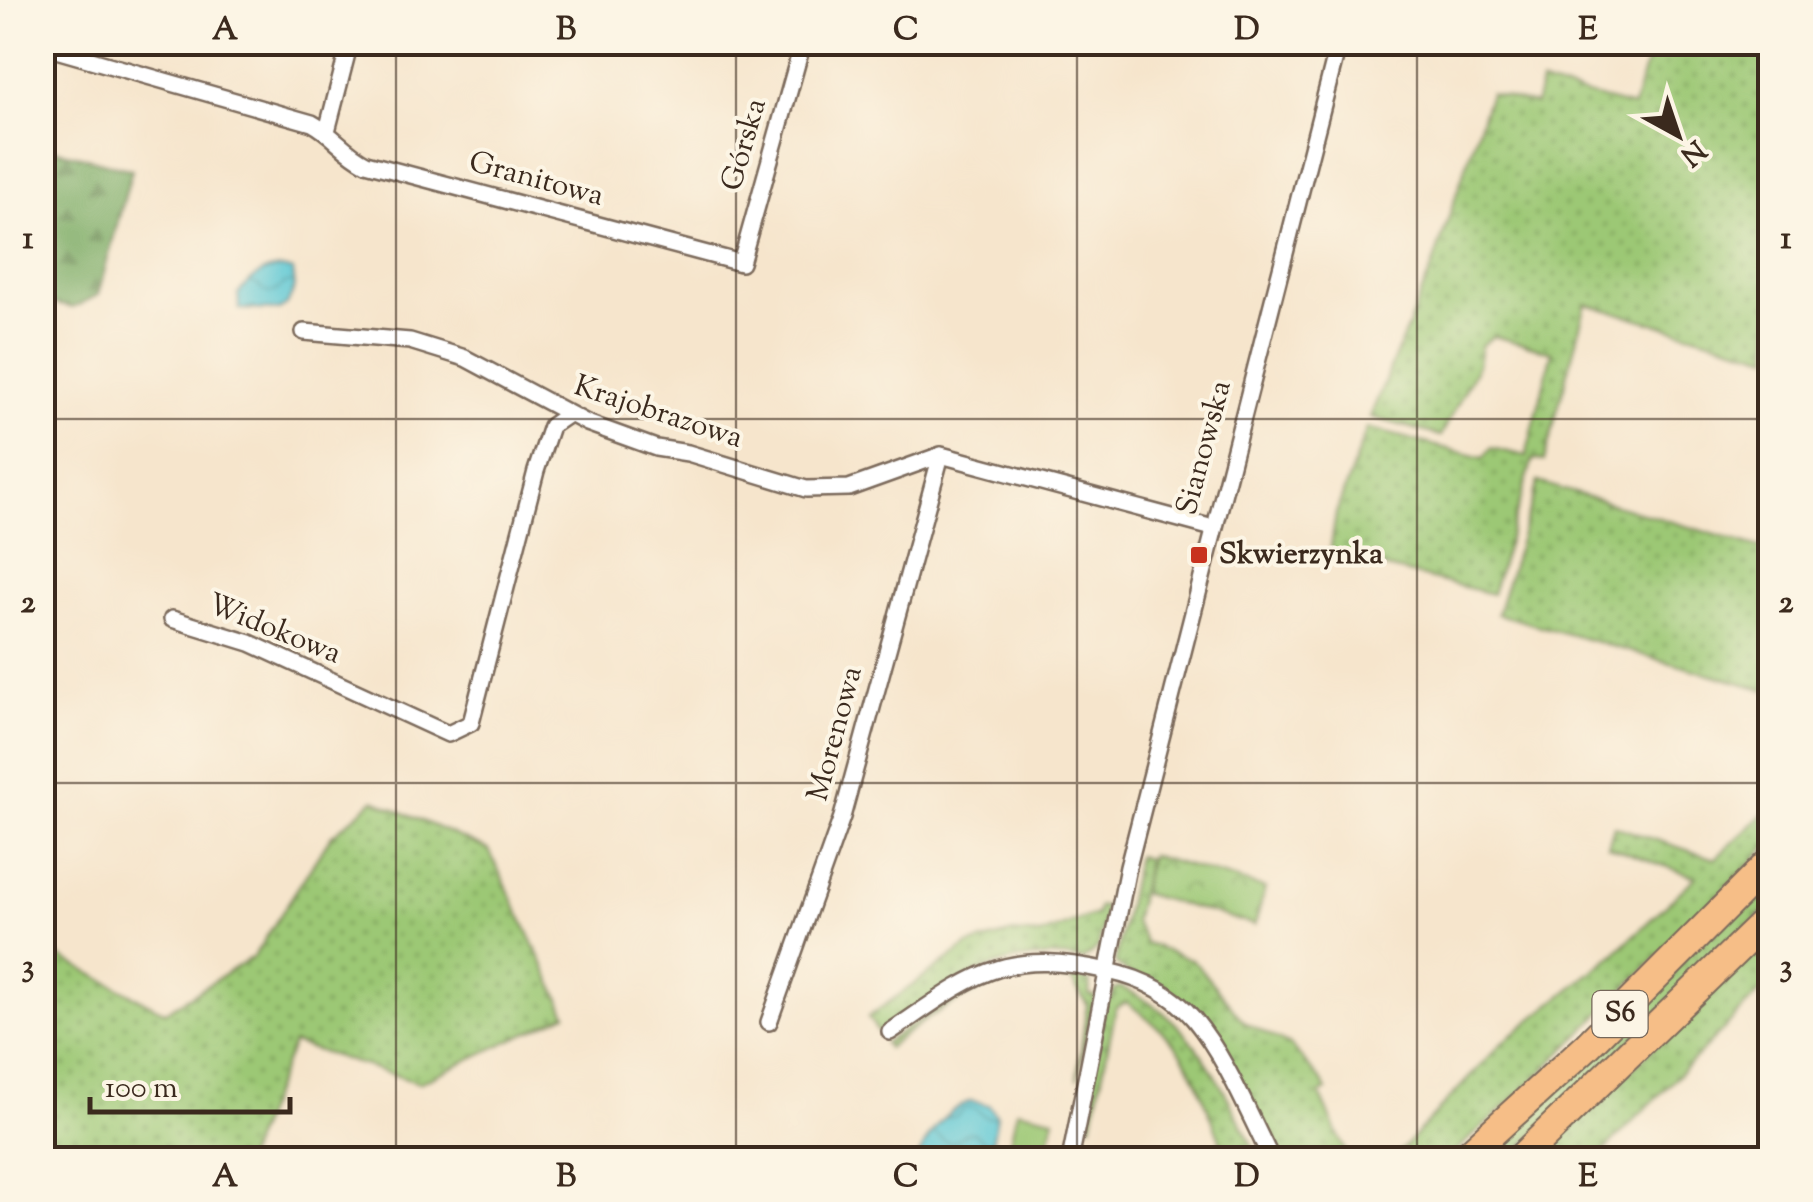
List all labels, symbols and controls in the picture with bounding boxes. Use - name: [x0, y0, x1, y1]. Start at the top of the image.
- text: A: [212, 8, 238, 54]
- text: B: [556, 8, 576, 54]
- text: C: [893, 8, 919, 54]
- text: D: [1234, 8, 1260, 54]
- text: E: [1578, 8, 1598, 54]
- north arrow: [1628, 85, 1728, 185]
- street label: Górska: [711, 94, 779, 196]
- text: N: [1671, 129, 1714, 174]
- street label: Granitowa: [464, 141, 608, 219]
- text: 1: [23, 217, 34, 263]
- text: 1: [1781, 217, 1792, 263]
- street label: Krajobrazowa: [568, 366, 748, 461]
- street label: Sianowska: [1166, 376, 1244, 520]
- place label: Skwierzynka: [1219, 534, 1383, 577]
- marker: Skwierzynka: [1188, 544, 1210, 566]
- text: 2: [21, 581, 36, 627]
- text: 2: [1779, 581, 1794, 627]
- street label: Widokowa: [201, 584, 347, 676]
- street label: Morenowa: [797, 662, 875, 806]
- text: 3: [22, 945, 34, 991]
- text: 3: [1780, 945, 1792, 991]
- road number: S6: [1592, 991, 1648, 1037]
- scale bar: [90, 1052, 290, 1114]
- text: 100 m: [105, 1068, 178, 1111]
- text: A: [212, 1155, 238, 1201]
- text: B: [556, 1155, 576, 1201]
- text: C: [893, 1155, 919, 1201]
- text: D: [1234, 1155, 1260, 1201]
- text: E: [1578, 1155, 1598, 1201]

